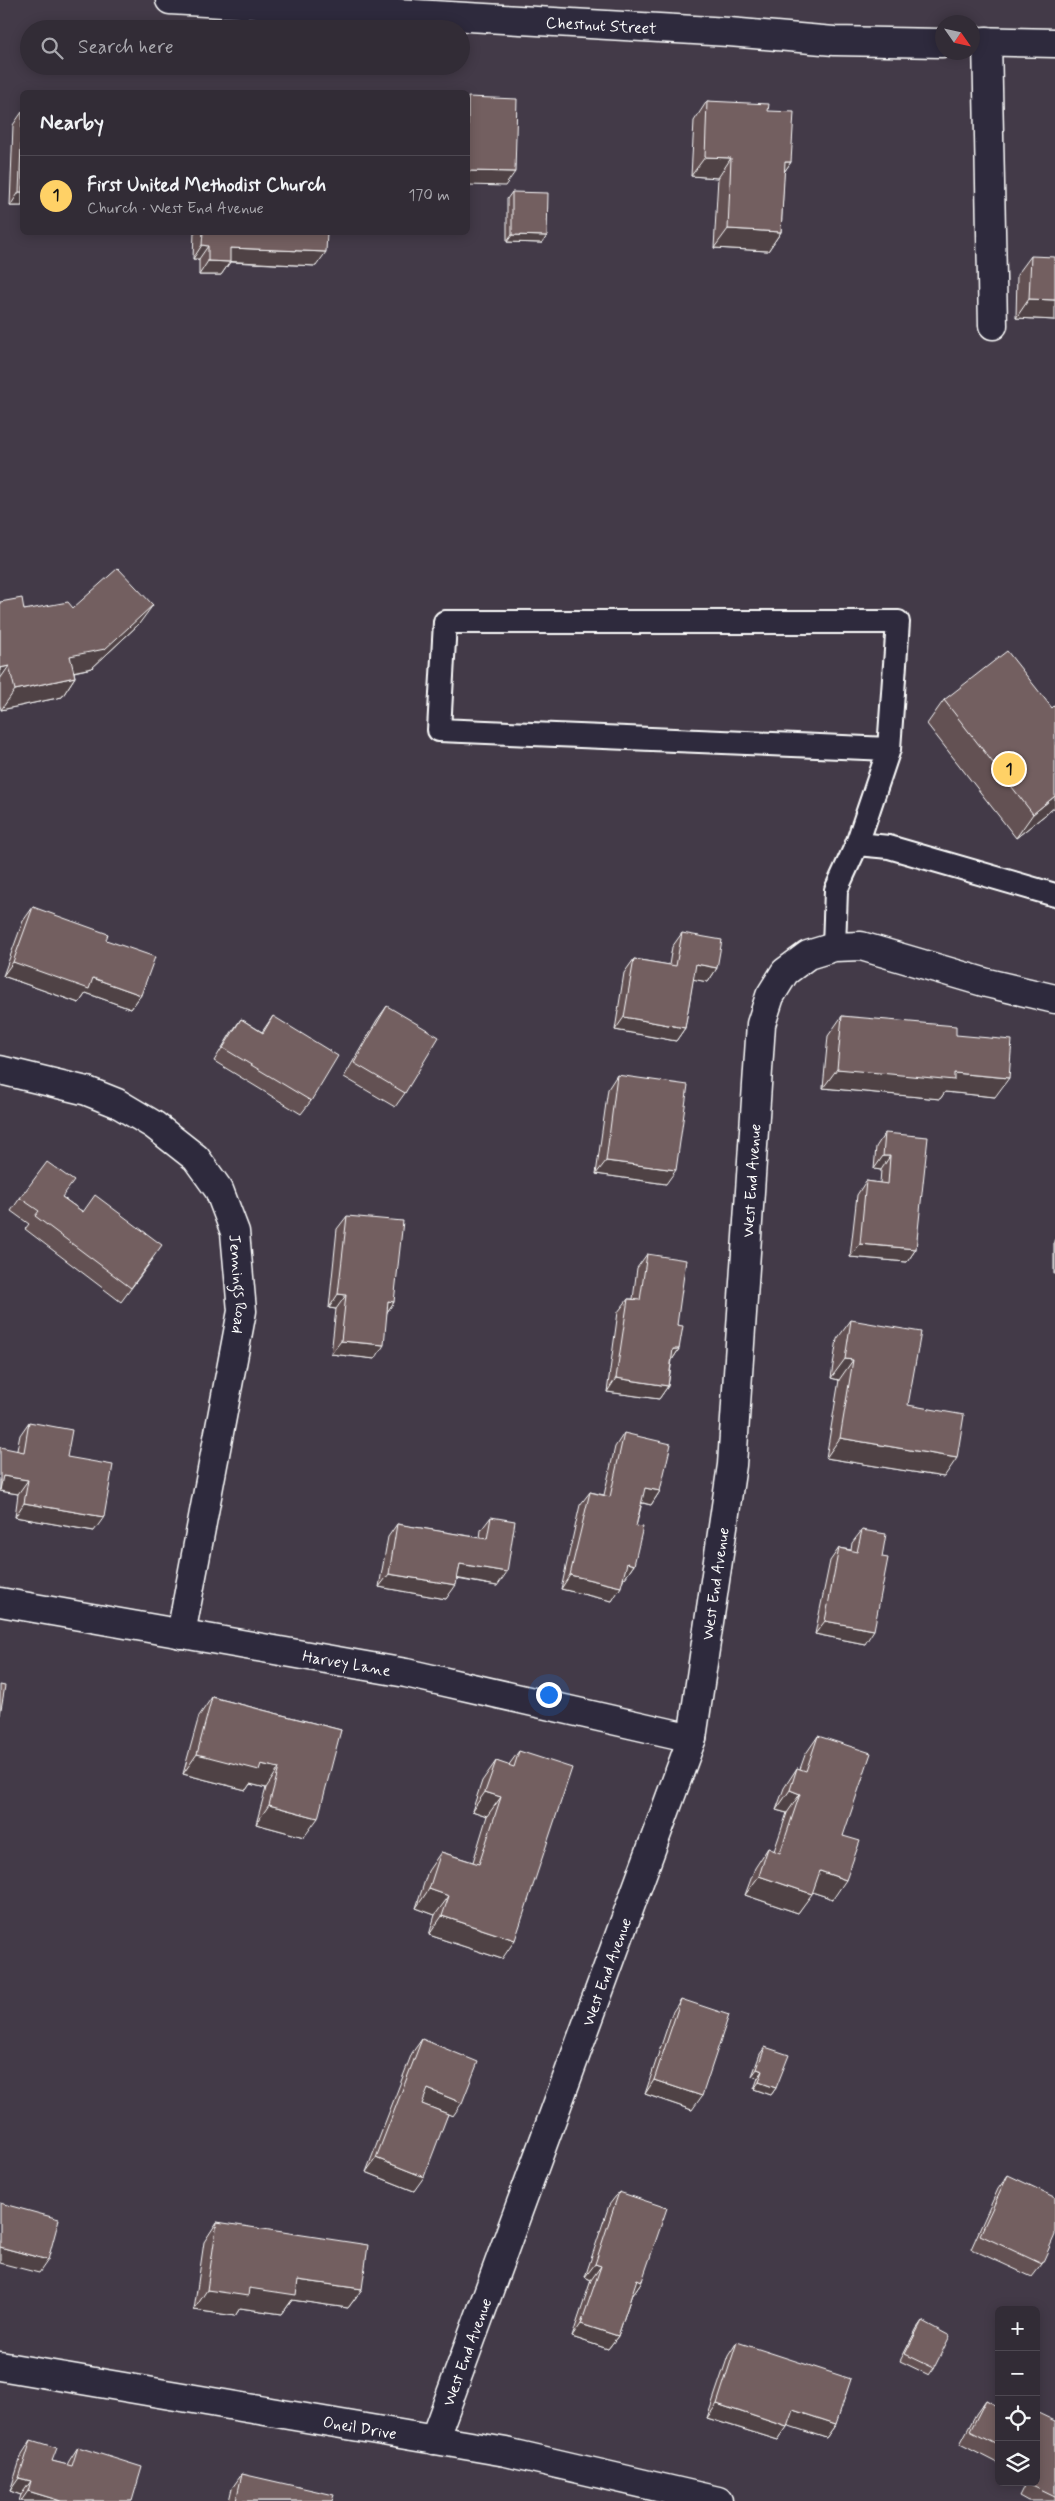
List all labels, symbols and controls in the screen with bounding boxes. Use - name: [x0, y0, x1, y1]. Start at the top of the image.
- street label: Chestnut Street: [545, 13, 658, 40]
- north arrow: [935, 15, 980, 60]
- search box: [20, 20, 470, 75]
- icon: search: [38, 34, 66, 62]
- text: Search here: [78, 35, 174, 60]
- text: Nearby: [40, 109, 104, 137]
- text: First United Methodist Church: [87, 173, 326, 198]
- text: 1: [52, 185, 60, 206]
- text: 170 m: [408, 185, 450, 206]
- text: Church · West End Avenue: [87, 198, 264, 219]
- pin: 1: [993, 750, 1025, 788]
- street label: West End Avenue: [738, 1123, 766, 1238]
- street label: Jennings Road: [223, 1233, 251, 1335]
- street label: West End Avenue: [697, 1526, 735, 1642]
- street label: Harvey Lane: [301, 1646, 392, 1682]
- your location: [536, 1682, 562, 1708]
- street label: West End Avenue: [578, 1915, 637, 2029]
- street label: West End Avenue: [438, 2295, 497, 2409]
- map controls: [995, 2306, 1040, 2486]
- button: +: [995, 2306, 1040, 2351]
- button: −: [995, 2351, 1040, 2396]
- button: locate: [995, 2396, 1040, 2441]
- street label: Oneil Drive: [321, 2412, 398, 2445]
- button: layers: [995, 2441, 1040, 2486]

